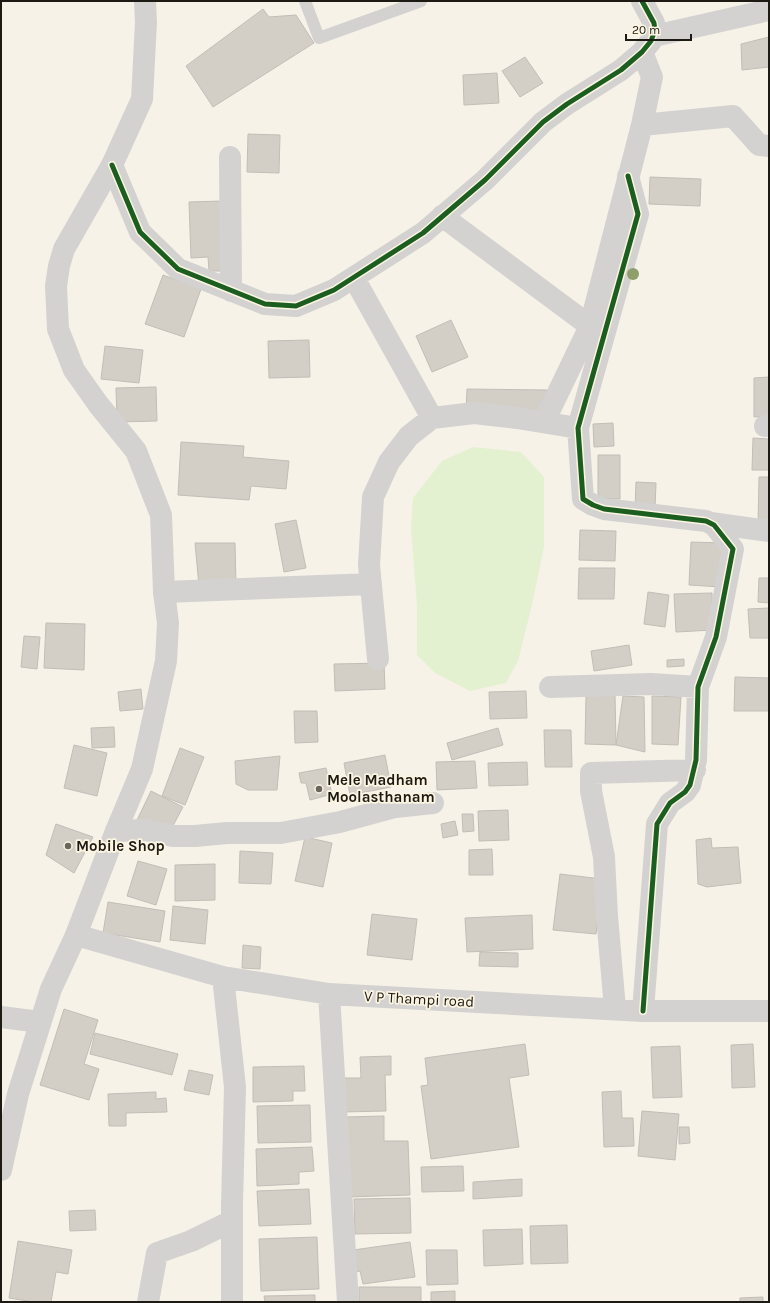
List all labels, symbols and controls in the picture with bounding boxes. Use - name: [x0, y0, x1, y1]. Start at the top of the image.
- scale bar: [626, 16, 691, 42]
- text: 20 m: [632, 23, 660, 37]
- place label: Mele Madham Moolasthanam: [327, 771, 435, 806]
- marker: Mele Madham Moolasthanam: [314, 784, 324, 794]
- place label: Mobile Shop: [76, 837, 165, 855]
- marker: Mobile Shop: [63, 841, 73, 851]
- street label: V P Thampi road: [363, 987, 475, 1011]

